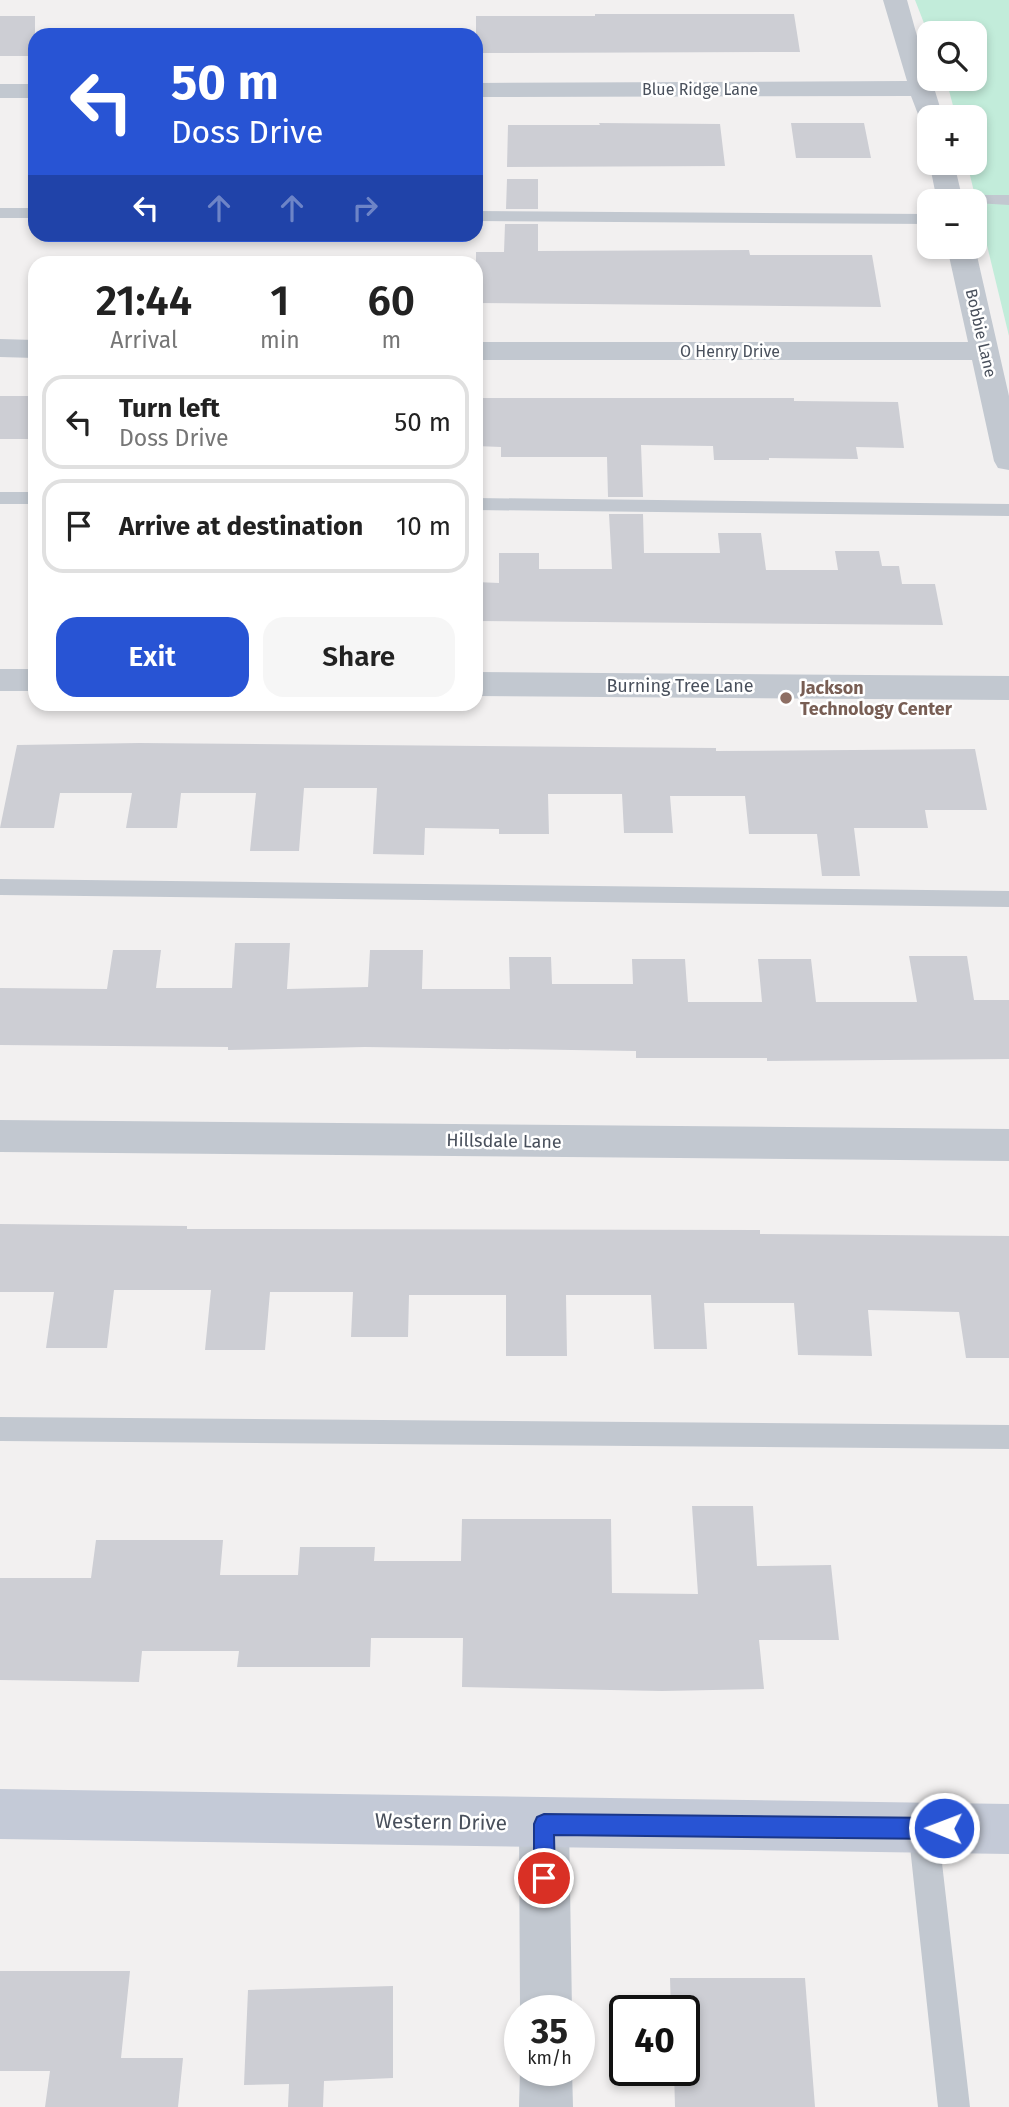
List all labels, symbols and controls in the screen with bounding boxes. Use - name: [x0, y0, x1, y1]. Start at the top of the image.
- map controls: [917, 21, 987, 259]
- button: search: [917, 21, 987, 91]
- text: 50 m: [171, 53, 279, 112]
- icon: left: [56, 56, 147, 147]
- street label: Blue Ridge Lane: [642, 80, 758, 99]
- button: +: [917, 105, 987, 175]
- text: Doss Drive: [171, 113, 323, 151]
- icon: left: [127, 189, 165, 227]
- icon: ahead: [200, 189, 238, 227]
- icon: ahead: [273, 189, 311, 227]
- icon: right: [346, 189, 384, 227]
- button: −: [917, 189, 987, 259]
- text: 21:44: [96, 276, 192, 326]
- text: 1: [270, 276, 289, 326]
- text: 60: [367, 276, 415, 326]
- street label: Bobbie Lane: [962, 287, 1000, 379]
- text: Arrival: [110, 326, 178, 354]
- text: min: [260, 326, 300, 354]
- text: m: [381, 326, 401, 354]
- street label: O Henry Drive: [680, 342, 780, 361]
- text: Turn left: [119, 393, 220, 424]
- icon: left: [60, 403, 98, 441]
- text: 50 m: [394, 407, 451, 438]
- text: Doss Drive: [119, 424, 229, 452]
- icon: arrive: [60, 507, 98, 545]
- text: Arrive at destination: [119, 511, 363, 542]
- text: 10 m: [396, 511, 451, 542]
- button: Exit: [56, 617, 249, 697]
- button: Share: [263, 617, 455, 697]
- street label: Burning Tree Lane: [606, 675, 754, 697]
- place label: Jackson Technology Center: [799, 677, 953, 720]
- marker: Jackson Technology Center: [778, 690, 794, 706]
- street label: Hillsdale Lane: [446, 1129, 562, 1153]
- position arrow: [907, 1791, 981, 1865]
- street label: Western Drive: [375, 1808, 507, 1836]
- pin: [514, 1848, 574, 1908]
- icon: arrive: [525, 1859, 563, 1897]
- speed limit sign: 40: [609, 1995, 700, 2086]
- text: 35: [531, 2010, 568, 2052]
- text: km/h: [527, 2047, 572, 2069]

